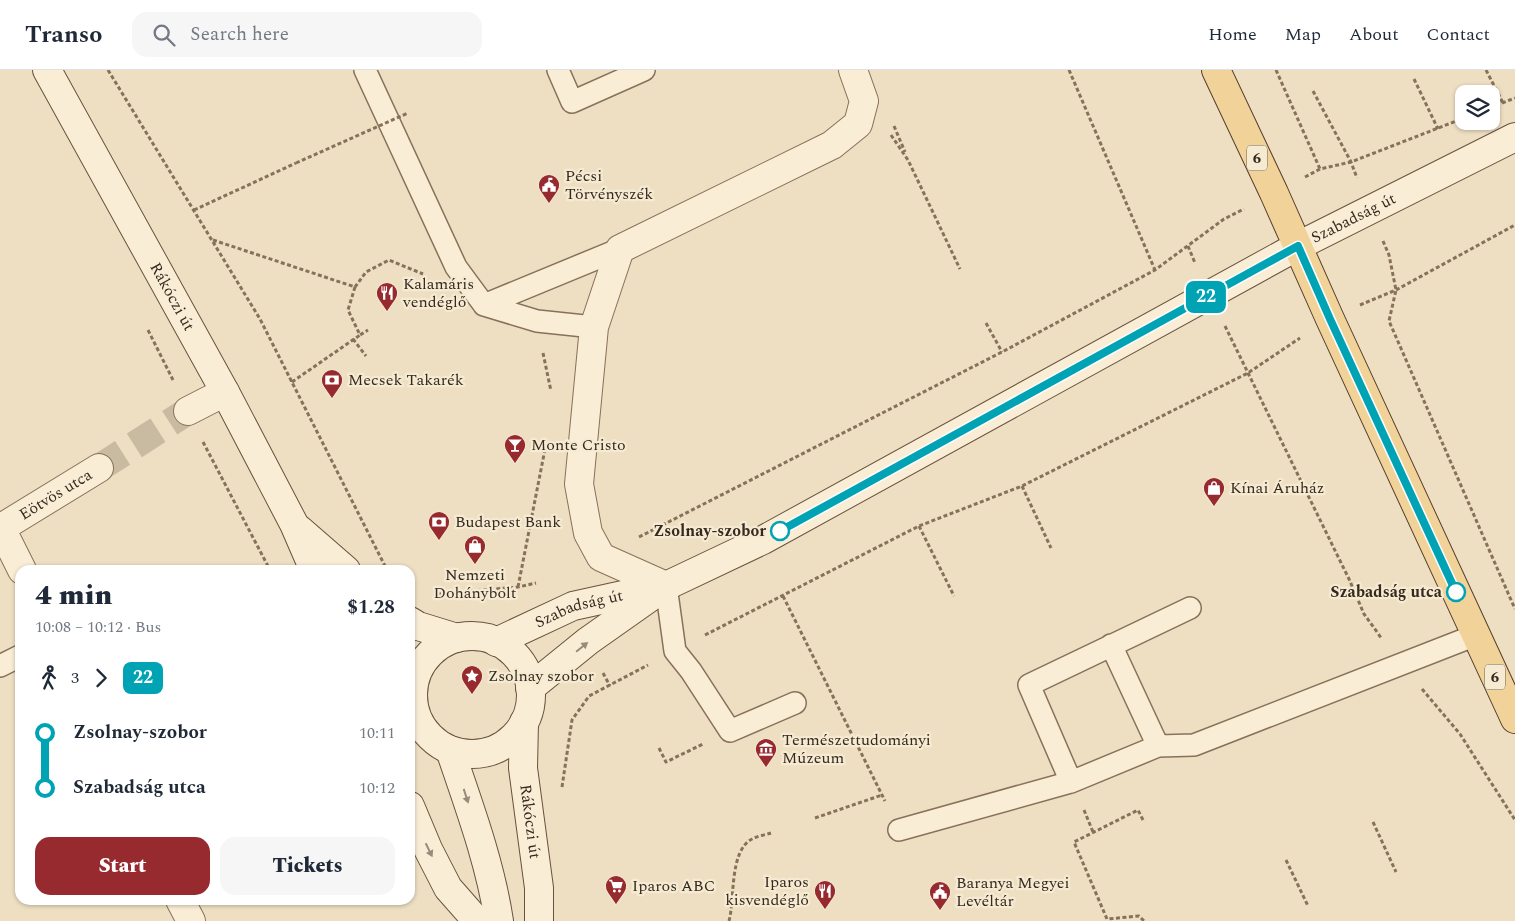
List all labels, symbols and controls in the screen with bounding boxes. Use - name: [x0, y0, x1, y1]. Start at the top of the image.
- search box: [132, 12, 482, 57]
- text: Transo: [25, 17, 102, 53]
- text: Search here: [190, 20, 289, 49]
- icon: search: [150, 21, 178, 49]
- text: Home: [1208, 21, 1257, 48]
- text: Map: [1285, 21, 1321, 48]
- text: About: [1349, 21, 1399, 48]
- text: Contact: [1427, 21, 1490, 48]
- map controls: [1455, 85, 1500, 130]
- button: layers: [1455, 85, 1500, 130]
- road number: 6: [1247, 146, 1267, 170]
- place label: Pécsi Törvényszék: [565, 164, 653, 206]
- public building icon: Pécsi Törvényszék: [537, 173, 561, 204]
- street label: Szabadság út: [1307, 187, 1400, 250]
- street label: Rákóczi út: [144, 258, 201, 336]
- place label: Kalamáris vendéglő: [402, 272, 474, 314]
- restaurant icon: Kalamáris vendéglő: [375, 281, 399, 312]
- line badge: 22: [1184, 281, 1228, 313]
- text: 22: [1196, 283, 1216, 310]
- bank icon: Mecsek Takarék: [320, 368, 344, 399]
- place label: Mecsek Takarék: [348, 368, 464, 392]
- bar icon: Monte Cristo: [503, 433, 527, 464]
- place label: Monte Cristo: [531, 433, 626, 457]
- street label: Eötvös utca: [14, 463, 97, 526]
- shop icon: Kínai Áruház: [1202, 476, 1226, 507]
- place label: Kínai Áruház: [1230, 476, 1324, 500]
- bank icon: Budapest Bank: [427, 510, 451, 541]
- place label: Budapest Bank: [455, 510, 561, 534]
- place label: Zsolnay-szobor: [653, 519, 766, 543]
- marker: Zsolnay-szobor: [770, 521, 790, 541]
- shop icon: Nemzeti Dohánybolt: [463, 534, 487, 565]
- place label: Nemzeti Dohánybolt: [434, 563, 517, 605]
- text: 4 min: [35, 574, 112, 617]
- place label: Szabadság utca: [1330, 580, 1443, 604]
- marker: Szabadság utca: [1446, 582, 1466, 602]
- street label: Szabadság út: [531, 583, 626, 634]
- text: $1.28: [347, 593, 395, 622]
- text: 10:08 – 10:12 · Bus: [35, 615, 161, 639]
- one-way arrow: [575, 641, 588, 652]
- icon: walk: [35, 664, 63, 692]
- icon: forward: [87, 664, 115, 692]
- text: 22: [133, 664, 153, 691]
- place icon: Zsolnay szobor: [460, 664, 484, 695]
- place label: Zsolnay szobor: [488, 664, 594, 688]
- road number: 6: [1485, 664, 1505, 690]
- text: 3: [71, 666, 79, 690]
- text: Zsolnay-szobor: [73, 718, 207, 747]
- text: 10:11: [359, 721, 395, 745]
- place label: Természettudományi Múzeum: [782, 728, 931, 770]
- museum icon: Természettudományi Múzeum: [754, 737, 778, 768]
- text: Szabadság utca: [73, 773, 206, 802]
- text: 10:12: [359, 776, 395, 800]
- street label: Rákóczi út: [513, 783, 547, 861]
- one-way arrow: [462, 789, 470, 804]
- button: Start: [35, 837, 210, 895]
- button: Tickets: [220, 837, 395, 895]
- one-way arrow: [425, 843, 433, 858]
- place label: Iparos kisvendéglő: [725, 870, 809, 912]
- place label: Baranya Megyei Levéltár: [956, 871, 1070, 913]
- supermarket icon: Iparos ABC: [604, 874, 628, 905]
- place label: Iparos ABC: [632, 874, 715, 898]
- restaurant icon: Iparos kisvendéglő: [813, 879, 837, 910]
- public building icon: Baranya Megyei Levéltár: [928, 880, 952, 911]

